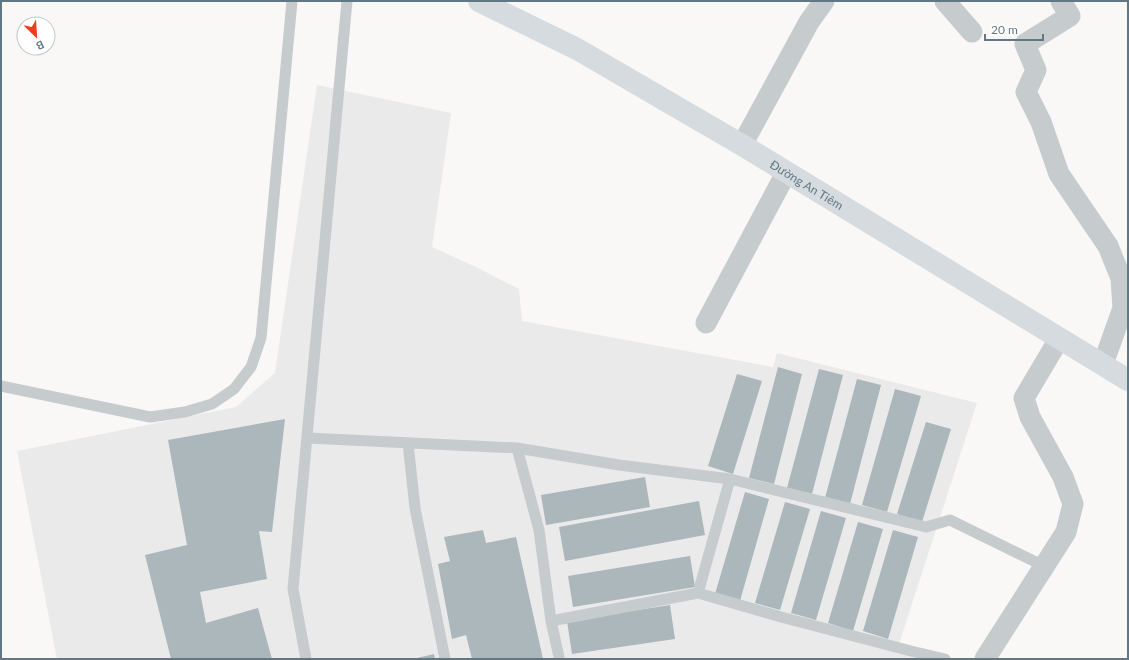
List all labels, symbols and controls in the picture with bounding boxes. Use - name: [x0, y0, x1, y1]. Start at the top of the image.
- north arrow: [16, 16, 56, 56]
- scale bar: [985, 16, 1043, 42]
- text: 20 m: [991, 22, 1018, 37]
- text: B: [34, 38, 46, 53]
- street label: Đường An Tiêm: [767, 156, 847, 213]

